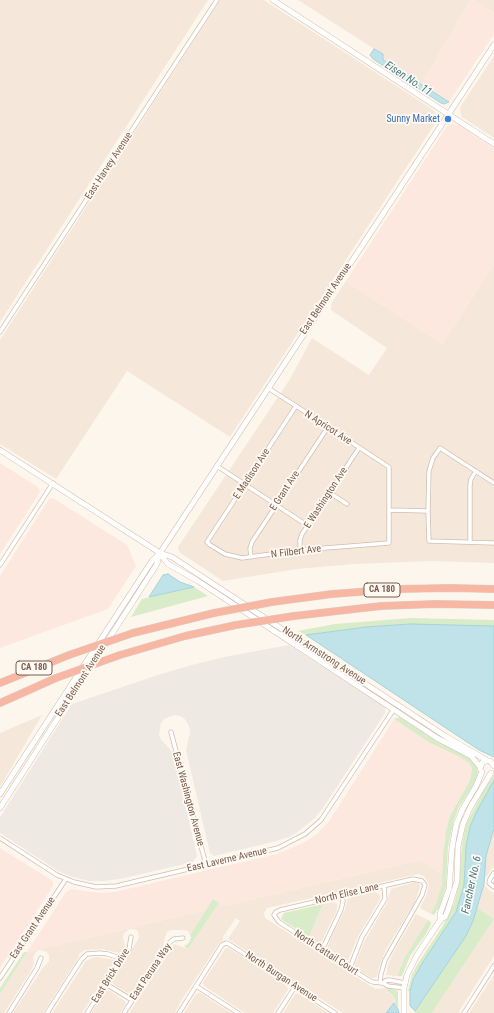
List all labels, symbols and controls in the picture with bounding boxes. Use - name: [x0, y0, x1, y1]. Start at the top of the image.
- water label: Eisen No. 11: [382, 59, 434, 99]
- place label: Sunny Market: [386, 113, 440, 125]
- marker: Sunny Market: [443, 114, 453, 124]
- street label: East Harvey Avenue: [83, 130, 135, 202]
- street label: East Belmont Avenue: [298, 261, 354, 337]
- street label: N Apricot Ave: [302, 408, 354, 448]
- street label: E Madison Ave: [231, 446, 273, 502]
- street label: E Washington Ave: [302, 465, 350, 531]
- street label: E Grant Ave: [268, 469, 302, 513]
- street label: N Filbert Ave: [270, 543, 322, 561]
- road number: CA 180: [364, 583, 400, 597]
- street label: North Armstrong Avenue: [280, 624, 368, 688]
- street label: East Belmont Avenue: [53, 643, 109, 719]
- road number: CA 180: [16, 661, 52, 675]
- street label: East Washington Avenue: [170, 751, 206, 847]
- street label: East Laverne Avenue: [186, 845, 268, 875]
- water label: Fancher No. 6: [459, 855, 485, 915]
- street label: North Elise Lane: [314, 881, 380, 907]
- street label: East Grant Avenue: [8, 895, 58, 961]
- street label: North Cattail Court: [292, 928, 360, 978]
- street label: East Peruna Way: [128, 941, 174, 1003]
- street label: East Brick Drive: [90, 947, 132, 1005]
- street label: North Burgan Avenue: [243, 949, 319, 1005]

